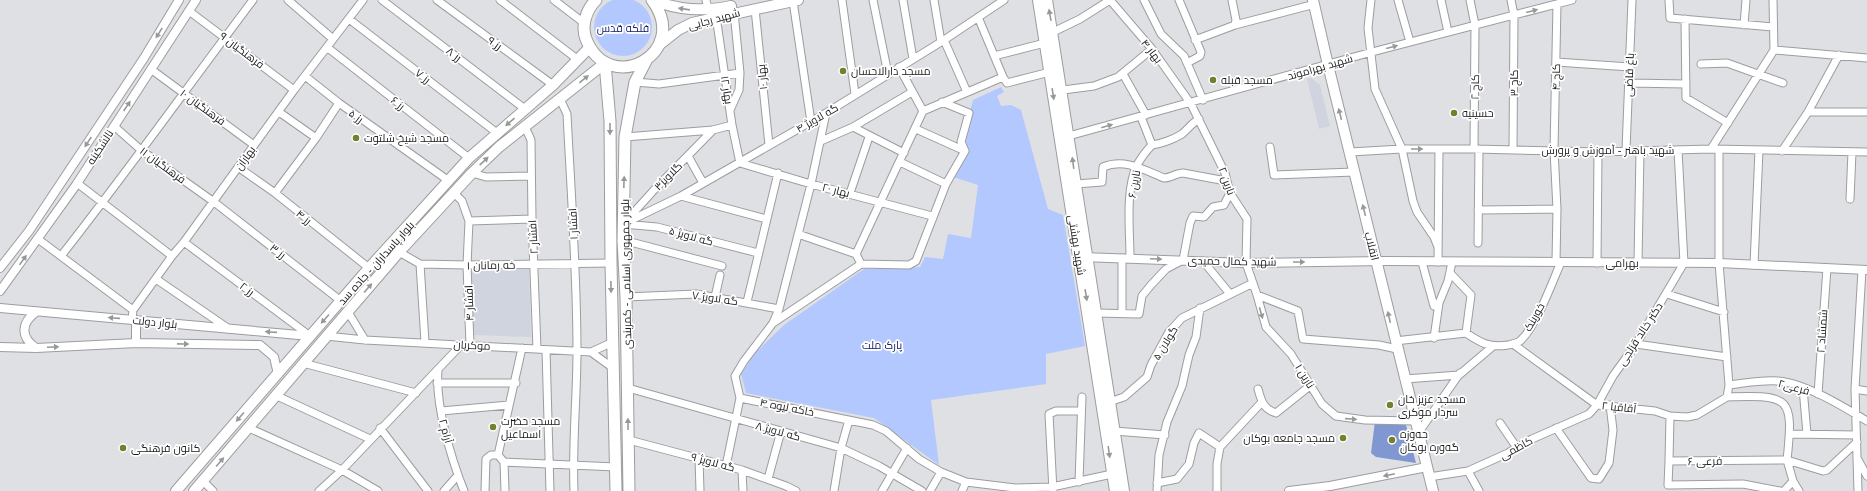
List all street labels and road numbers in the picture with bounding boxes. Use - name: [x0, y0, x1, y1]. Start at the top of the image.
- street label: شهید رجایی: [687, 6, 742, 33]
- street label: فرهنگیان ۹: [217, 29, 267, 71]
- street label: رز ۹: [485, 34, 505, 53]
- street label: بهار ۴: [1138, 37, 1165, 66]
- street label: رز ۸: [444, 44, 464, 64]
- street label: شهید بهراموند: [1286, 52, 1354, 83]
- street label: باغ قاضی: [1622, 53, 1638, 97]
- street label: کاج ۴: [1550, 63, 1564, 91]
- street label: بهار ۱۰: [755, 64, 770, 90]
- street label: رز ۷: [412, 66, 433, 86]
- street label: کاج ۳: [1508, 69, 1522, 97]
- street label: کاج ۲: [1469, 74, 1483, 100]
- street label: بهار ۱۲: [718, 75, 735, 105]
- street label: فرهنگیان ۱۰: [178, 87, 228, 128]
- street label: رز ۶: [388, 94, 407, 113]
- street label: گه لاویژ ۴: [794, 101, 841, 136]
- street label: رز ۵: [346, 107, 366, 126]
- street label: نالشکینه: [84, 127, 116, 167]
- street label: فرهنگیان ۱۱: [137, 144, 188, 186]
- street label: بهاران: [232, 144, 259, 173]
- street label: شهید باهنر - آموزش و پرورش: [1542, 144, 1674, 157]
- street label: گلاویژ۳: [652, 160, 685, 193]
- street label: نارین ۲: [1215, 166, 1238, 197]
- street label: نارین ۶: [1126, 169, 1143, 199]
- street label: بهار ۲۰: [821, 181, 851, 200]
- street label: بلوار جمهوری اسلامی - کمربندی: [619, 199, 634, 349]
- street label: رز ۴: [293, 207, 314, 228]
- street label: افشار ۱: [566, 208, 581, 240]
- street label: شهید بهشتی: [1065, 214, 1088, 276]
- street label: بلوار پاسداران - جاده سد: [335, 219, 417, 308]
- street label: افشار ۲: [526, 220, 541, 254]
- street label: گه لاویژ ۵: [667, 224, 714, 249]
- street label: انقلاب: [1363, 230, 1381, 262]
- street label: رز ۳: [267, 241, 288, 262]
- street label: شهید کمال حمیدی: [1187, 254, 1277, 269]
- street label: بهرامی: [1605, 257, 1639, 270]
- street label: خه رمانان ۱: [467, 259, 515, 272]
- street label: رز ۲: [237, 280, 257, 299]
- street label: افشار ۴: [462, 285, 477, 321]
- street label: گه لاویژ ۷: [691, 289, 739, 308]
- street label: دکتر خالد قزلجی: [1615, 300, 1666, 368]
- street label: خورینک: [1521, 301, 1548, 334]
- street label: شمشاد ۲: [1815, 309, 1829, 353]
- street label: بلوار دولت: [132, 314, 178, 331]
- street label: گولان ۵: [1150, 324, 1181, 363]
- street label: موکریان: [453, 338, 491, 353]
- street label: نارین ۱: [1292, 362, 1317, 391]
- street label: فرعی۲: [1777, 377, 1811, 398]
- street label: خاکه لیوه ۴: [759, 396, 815, 419]
- street label: آقاقیا ۲: [1601, 399, 1637, 415]
- street label: آرام ۲: [435, 418, 455, 445]
- street label: گه لاویژ ۸: [754, 419, 802, 444]
- street label: کاظمی: [1498, 434, 1535, 463]
- street label: گه لاویژ ۹: [689, 450, 736, 475]
- street label: فرعی ۶: [1688, 455, 1722, 468]

